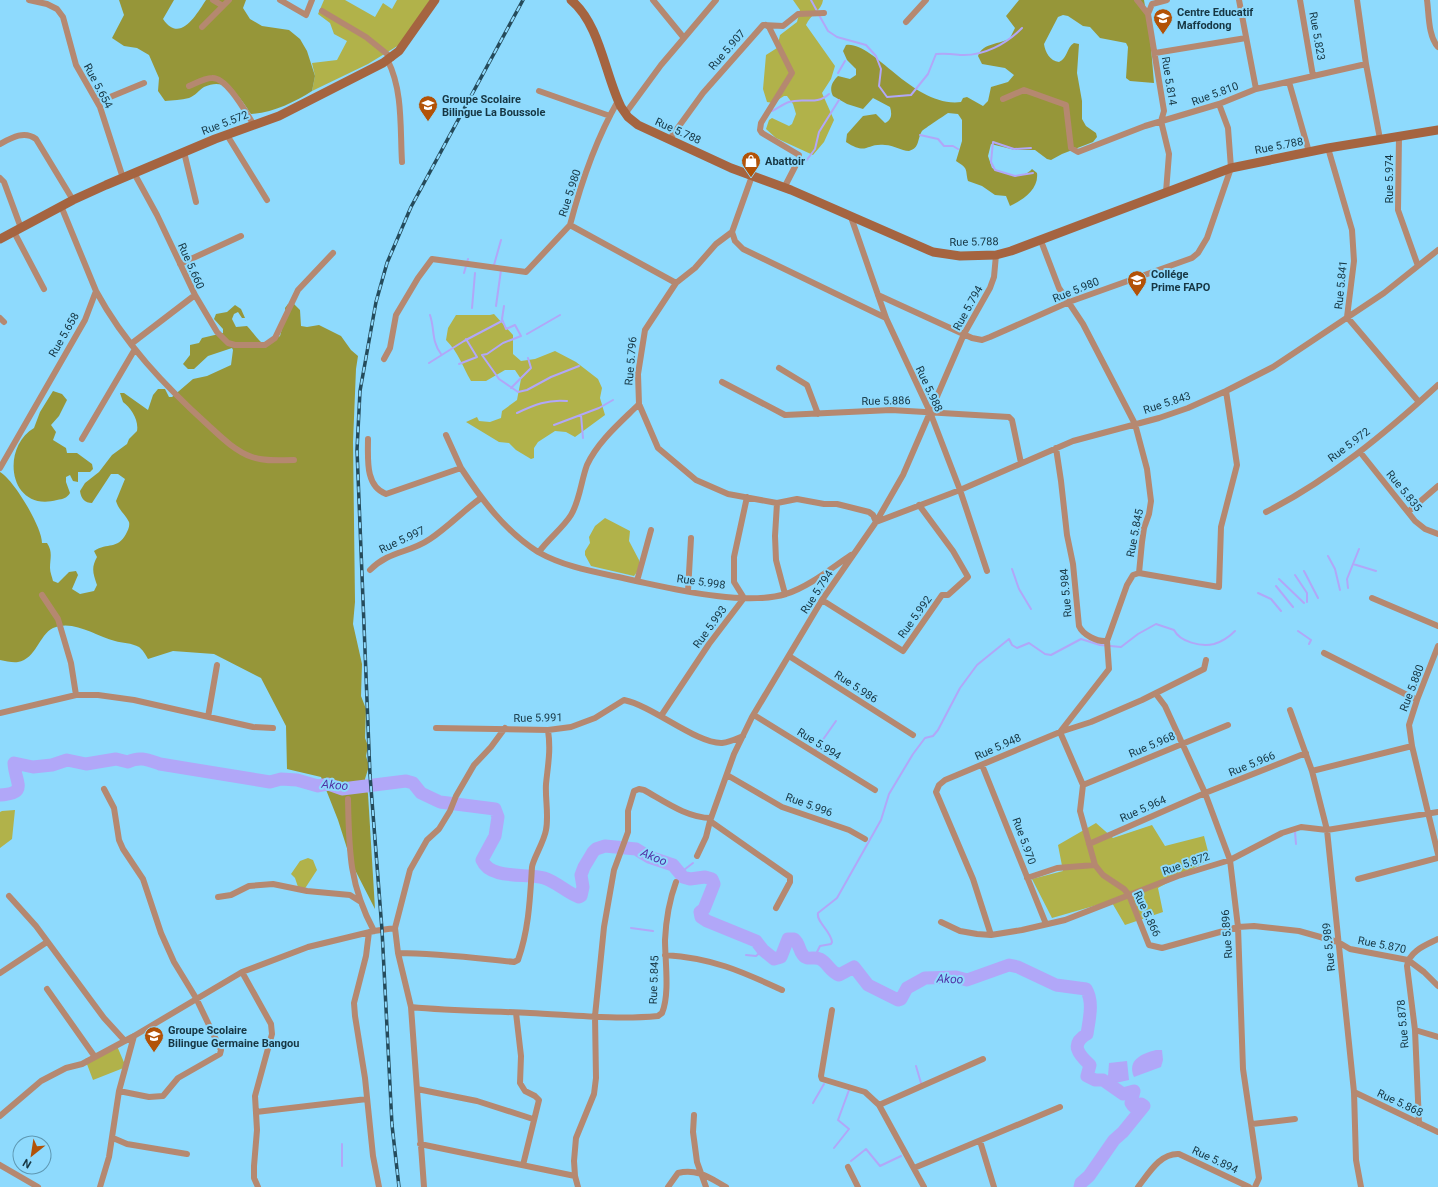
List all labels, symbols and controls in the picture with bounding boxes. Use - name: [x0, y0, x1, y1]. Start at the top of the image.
- place label: Centre Educatif Maffodong: [1177, 6, 1253, 32]
- school or university icon: Centre Educatif Maffodong: [1152, 7, 1174, 35]
- street label: Rue 5.823: [1306, 11, 1328, 61]
- street label: Rue 5.907: [706, 27, 748, 73]
- street label: Rue 5.814: [1159, 56, 1179, 106]
- street label: Rue 5.654: [81, 61, 115, 111]
- street label: Rue 5.810: [1190, 80, 1240, 108]
- place label: Groupe Scolaire Bilingue La Boussole: [442, 93, 545, 119]
- school or university icon: Groupe Scolaire Bilingue La Boussole: [417, 94, 439, 122]
- street label: Rue 5.572: [200, 108, 250, 138]
- street label: Rue 5.788: [653, 115, 703, 147]
- street label: Rue 5.788: [1254, 135, 1304, 157]
- shop icon: Abattoir: [740, 150, 762, 178]
- street label: Rue 5.974: [1383, 154, 1396, 204]
- place label: Abattoir: [765, 155, 805, 168]
- street label: Rue 5.980: [556, 168, 584, 218]
- street label: Rue 5.788: [949, 235, 999, 249]
- street label: Rue 5.660: [175, 241, 207, 291]
- street label: Rue 5.841: [1332, 260, 1350, 310]
- place label: Collége Prime FAPO: [1151, 268, 1211, 294]
- school or university icon: Collége Prime FAPO: [1126, 269, 1148, 297]
- street label: Rue 5.980: [1051, 275, 1101, 305]
- street label: Rue 5.794: [950, 283, 986, 333]
- street label: Rue 5.658: [46, 311, 82, 359]
- street label: Rue 5.796: [622, 336, 640, 386]
- street label: Rue 5.988: [913, 364, 945, 414]
- street label: Rue 5.843: [1142, 389, 1192, 417]
- street label: Rue 5.886: [861, 394, 911, 408]
- street label: Rue 5.972: [1326, 425, 1372, 465]
- street label: Rue 5.835: [1384, 468, 1424, 514]
- street label: Rue 5.845: [1124, 508, 1146, 558]
- street label: Rue 5.997: [377, 524, 427, 556]
- street label: Rue 5.794: [798, 568, 836, 616]
- street label: Rue 5.984: [1057, 568, 1075, 618]
- street label: Rue 5.998: [676, 572, 726, 592]
- street label: Rue 5.992: [895, 593, 935, 641]
- street label: Rue 5.993: [690, 603, 730, 651]
- street label: Rue 5.880: [1397, 663, 1427, 713]
- street label: Rue 5.986: [832, 668, 880, 706]
- street label: Rue 5.991: [513, 711, 563, 725]
- street label: Rue 5.994: [795, 725, 843, 763]
- street label: Rue 5.968: [1127, 729, 1177, 761]
- street label: Rue 5.948: [973, 731, 1023, 763]
- street label: Rue 5.966: [1227, 749, 1277, 779]
- water label: Akoo: [320, 777, 349, 793]
- street label: Rue 5.996: [784, 791, 834, 819]
- street label: Rue 5.964: [1118, 793, 1168, 825]
- street label: Rue 5.970: [1010, 816, 1038, 866]
- water label: Akoo: [638, 845, 669, 869]
- street label: Rue 5.872: [1161, 850, 1211, 878]
- street label: Rue 5.866: [1131, 889, 1163, 939]
- street label: Rue 5.896: [1219, 909, 1235, 959]
- street label: Rue 5.989: [1320, 922, 1338, 972]
- street label: Rue 5.870: [1357, 934, 1407, 956]
- street label: Rue 5.845: [647, 955, 661, 1005]
- water label: Akoo: [935, 972, 964, 986]
- street label: Rue 5.878: [1394, 999, 1412, 1049]
- place label: Groupe Scolaire Bilingue Germaine Bangou: [168, 1024, 299, 1050]
- school or university icon: Groupe Scolaire Bilingue Germaine Bangou: [143, 1025, 165, 1053]
- street label: Rue 5.868: [1375, 1087, 1425, 1119]
- north arrow: [12, 1135, 52, 1175]
- street label: Rue 5.894: [1190, 1144, 1240, 1176]
- text: N: [20, 1156, 34, 1171]

